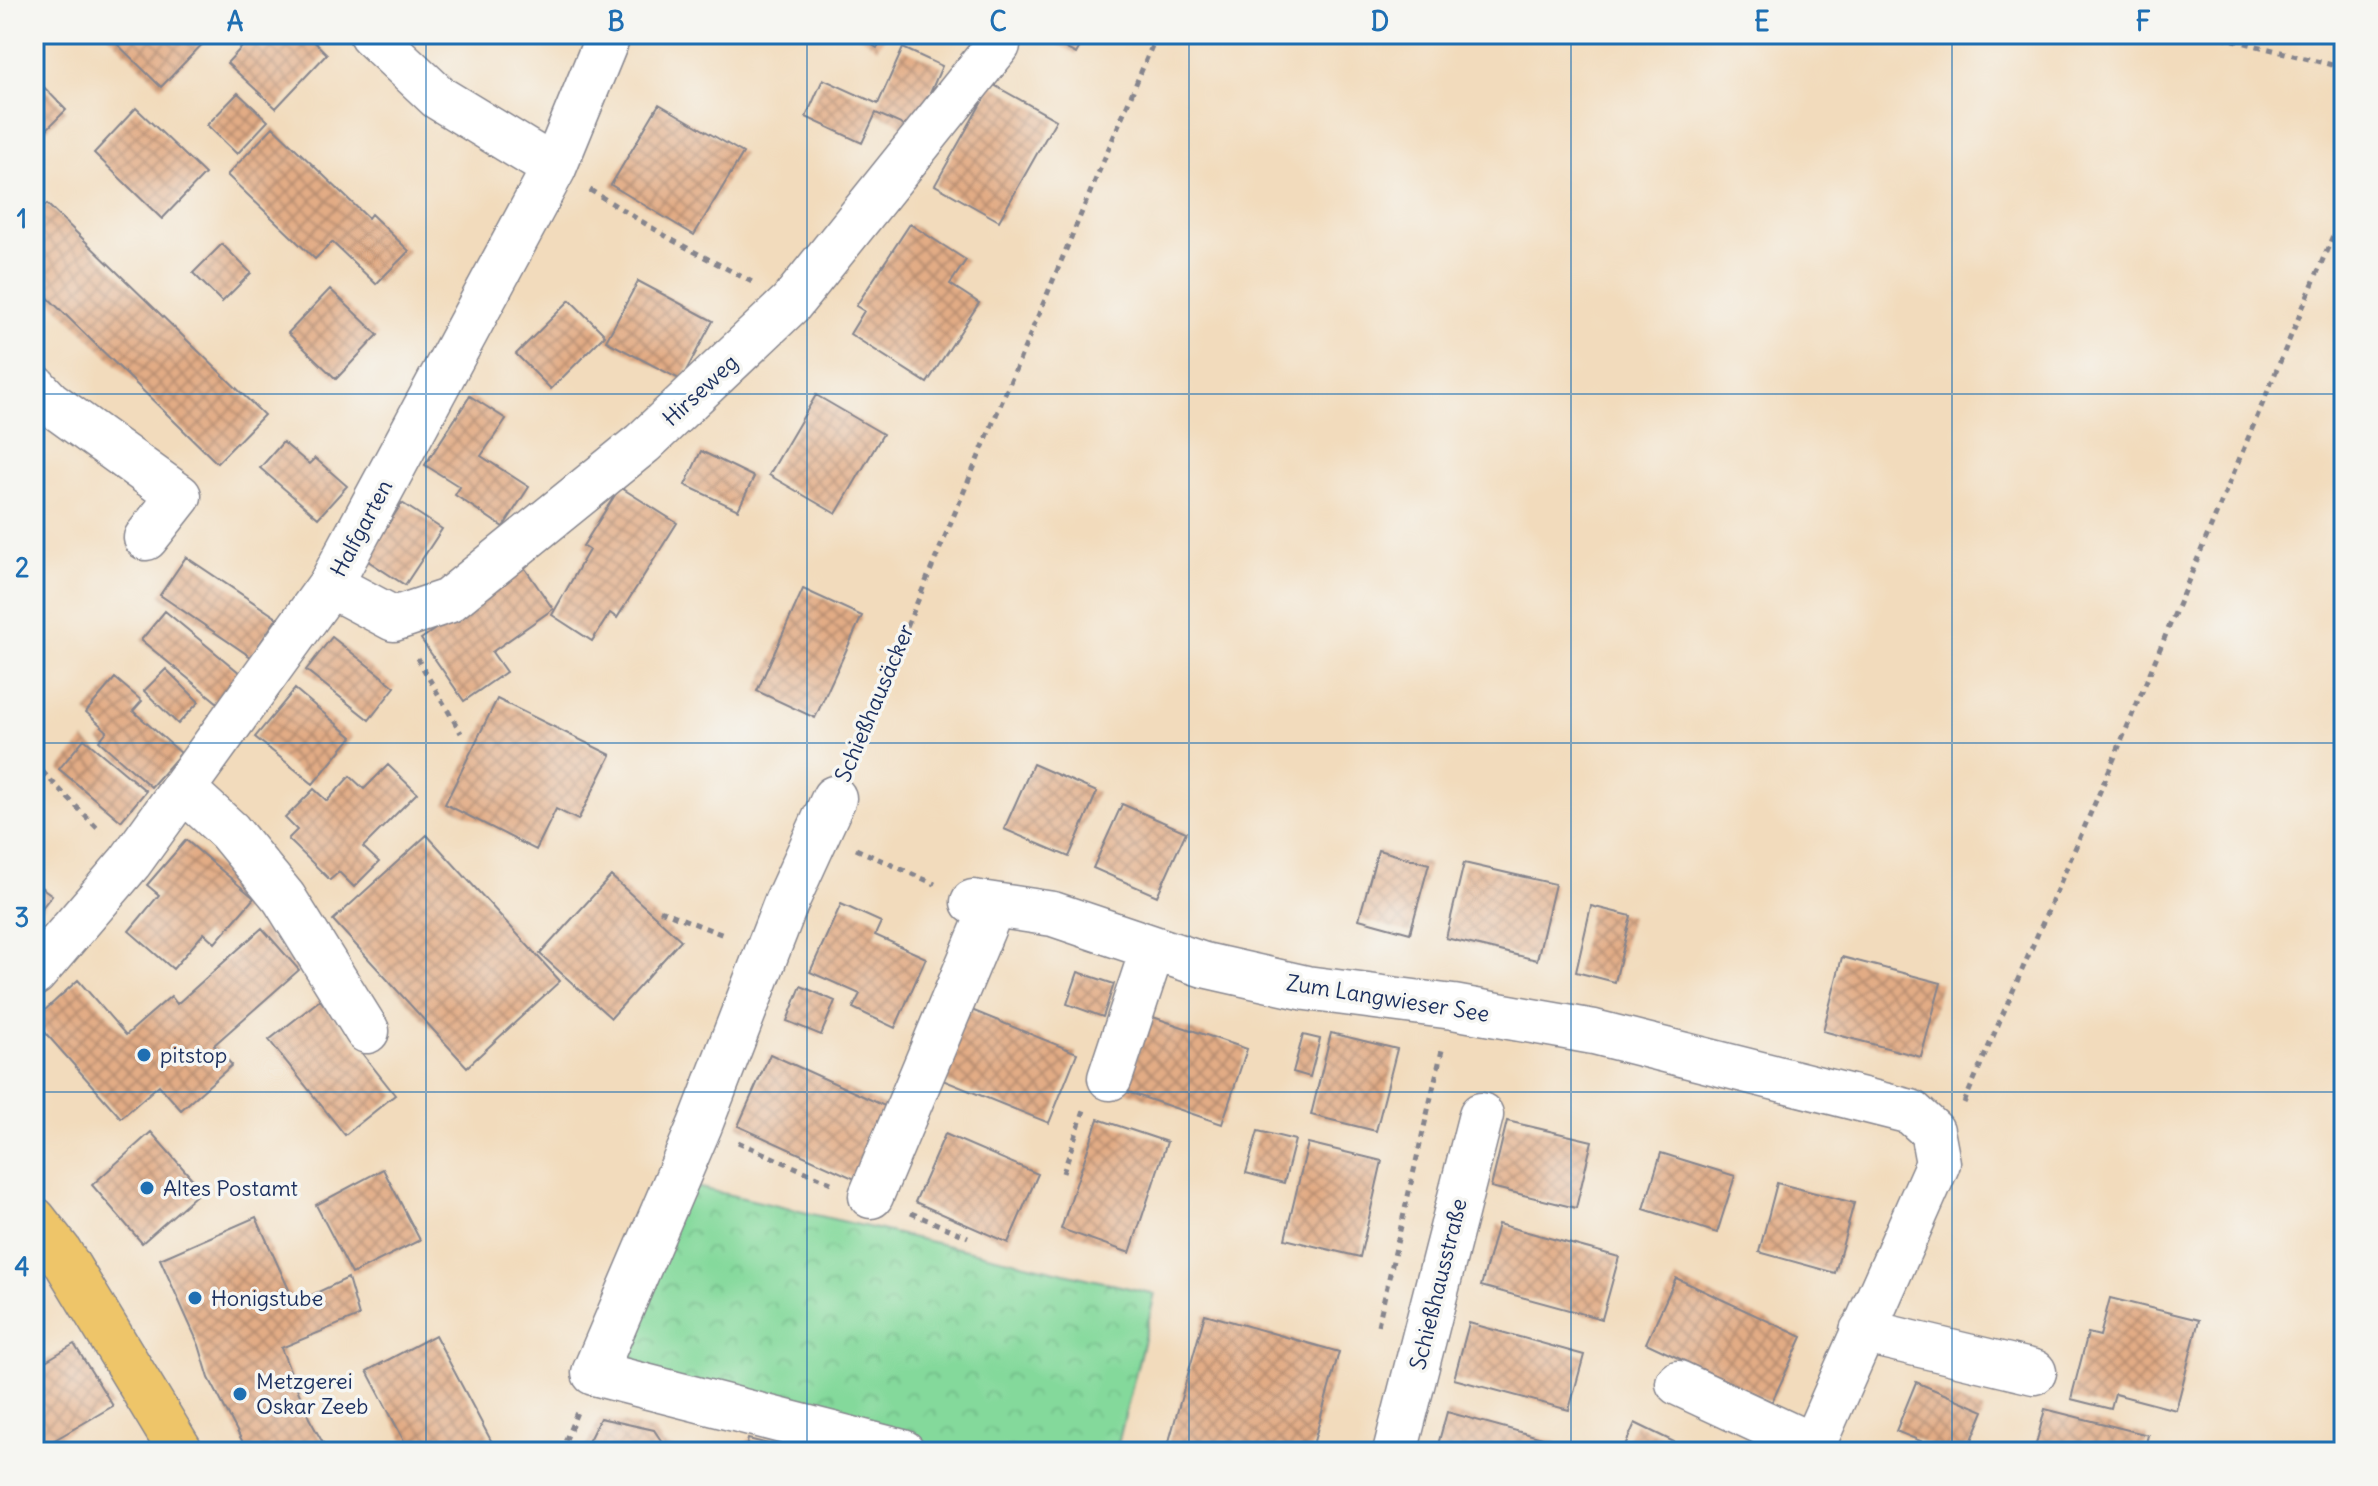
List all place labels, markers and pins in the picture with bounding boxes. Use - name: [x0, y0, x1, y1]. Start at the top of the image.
- place label: pitstop: [160, 1041, 227, 1069]
- marker: pitstop: [135, 1046, 153, 1064]
- place label: Altes Postamt: [163, 1174, 298, 1202]
- marker: Altes Postamt: [138, 1179, 156, 1197]
- place label: Honigstube: [211, 1284, 323, 1312]
- marker: Honigstube: [186, 1289, 204, 1307]
- place label: Metzgerei Oskar Zeeb: [256, 1367, 368, 1420]
- marker: Metzgerei Oskar Zeeb: [231, 1385, 249, 1403]

